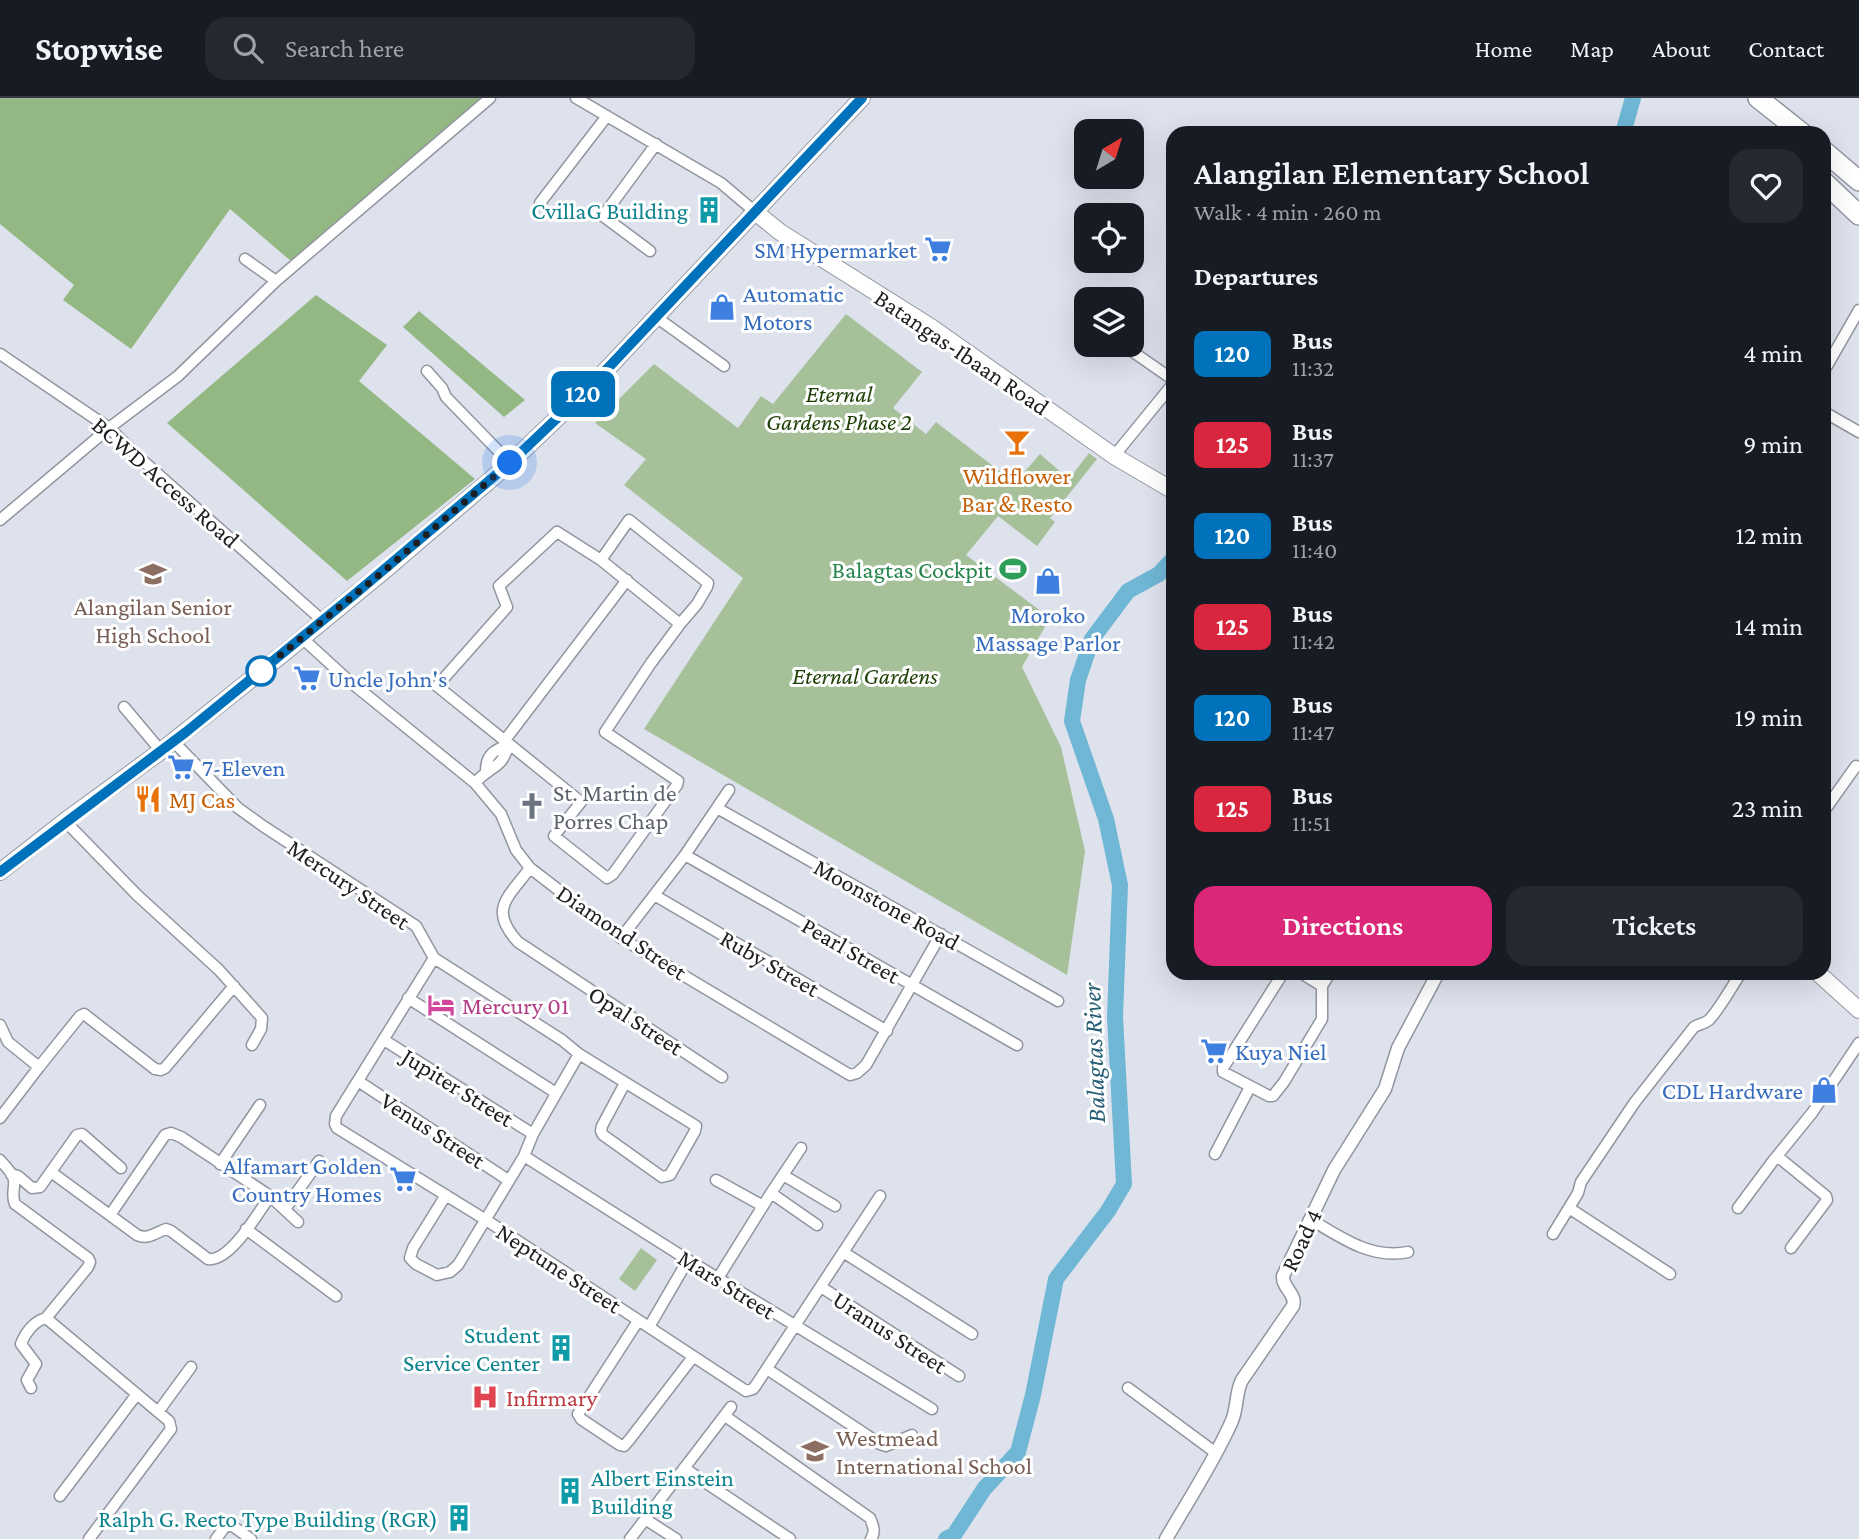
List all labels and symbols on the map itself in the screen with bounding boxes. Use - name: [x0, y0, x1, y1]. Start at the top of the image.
- north arrow: [1074, 119, 1144, 189]
- building icon: CvillaG Building: [694, 195, 724, 225]
- place label: CvillaG Building: [531, 197, 688, 224]
- supermarket icon: SM Hypermarket: [923, 234, 953, 264]
- place label: SM Hypermarket: [754, 236, 918, 263]
- place label: Automatic Motors: [743, 280, 843, 335]
- street label: Batangas-Ibaan Road: [870, 284, 1055, 421]
- shop icon: Automatic Motors: [707, 292, 737, 322]
- line badge: 120: [543, 371, 623, 417]
- park label: Eternal Gardens Phase 2: [766, 380, 912, 435]
- street label: BCWD Access Road: [87, 411, 245, 553]
- bar icon: Wildflower Bar & Resto: [1002, 427, 1032, 457]
- your location: [492, 445, 527, 480]
- place label: Wildflower Bar & Resto: [961, 462, 1073, 517]
- sports icon: Balagtas Cockpit: [998, 554, 1028, 584]
- place label: Balagtas Cockpit: [832, 556, 993, 583]
- school or university icon: Alangilan Senior High School: [138, 559, 168, 589]
- shop icon: Moroko Massage Parlor: [1033, 566, 1063, 596]
- place label: Alangilan Senior High School: [74, 593, 232, 648]
- place label: Moroko Massage Parlor: [975, 601, 1121, 656]
- unlabelled marker: [246, 656, 276, 686]
- park label: Eternal Gardens: [792, 662, 938, 689]
- supermarket icon: Uncle John's: [292, 663, 322, 693]
- place label: Uncle John's: [328, 665, 447, 692]
- supermarket icon: 7-Eleven: [166, 752, 196, 782]
- place label: 7-Eleven: [202, 754, 286, 781]
- place label: St. Martin de Porres Chap: [553, 779, 677, 834]
- restaurant icon: MJ Cas: [133, 784, 163, 814]
- place label: MJ Cas: [169, 786, 235, 813]
- church icon: St. Martin de Porres Chap: [517, 791, 547, 821]
- street label: Mercury Street: [283, 833, 416, 935]
- street label: Moonstone Road: [809, 853, 965, 955]
- street label: Diamond Street: [552, 879, 693, 986]
- street label: Pearl Street: [797, 911, 906, 989]
- street label: Ruby Street: [716, 924, 825, 1003]
- street label: Opal Street: [584, 980, 689, 1061]
- water label: Balagtas River: [1077, 981, 1111, 1124]
- hotel icon: Mercury 01: [426, 990, 456, 1020]
- place label: Mercury 01: [462, 992, 569, 1019]
- supermarket icon: Kuya Niel: [1199, 1036, 1229, 1066]
- place label: Kuya Niel: [1235, 1038, 1327, 1065]
- street label: Jupiter Street: [396, 1041, 520, 1132]
- shop icon: CDL Hardware: [1809, 1075, 1839, 1105]
- place label: CDL Hardware: [1662, 1077, 1803, 1104]
- street label: Venus Street: [376, 1086, 491, 1174]
- place label: Alfamart Golden Country Homes: [223, 1152, 382, 1207]
- supermarket icon: Alfamart Golden Country Homes: [388, 1164, 418, 1194]
- street label: Road 4: [1275, 1205, 1327, 1275]
- street label: Neptune Street: [491, 1218, 627, 1319]
- street label: Mars Street: [673, 1244, 781, 1325]
- street label: Uranus Street: [828, 1285, 953, 1379]
- place label: Student Service Center: [403, 1321, 541, 1376]
- building icon: Student Service Center: [546, 1333, 576, 1363]
- hospital icon: Infirmary: [470, 1382, 500, 1412]
- place label: Infirmary: [506, 1384, 598, 1411]
- place label: Westmead International School: [836, 1424, 1032, 1479]
- school or university icon: Westmead International School: [800, 1436, 830, 1466]
- place label: Albert Einstein Building: [591, 1464, 734, 1519]
- building icon: Albert Einstein Building: [555, 1476, 585, 1506]
- building icon: Ralph G. Recto Type Building (RGR): [444, 1503, 474, 1533]
- place label: Ralph G. Recto Type Building (RGR): [98, 1505, 438, 1533]

